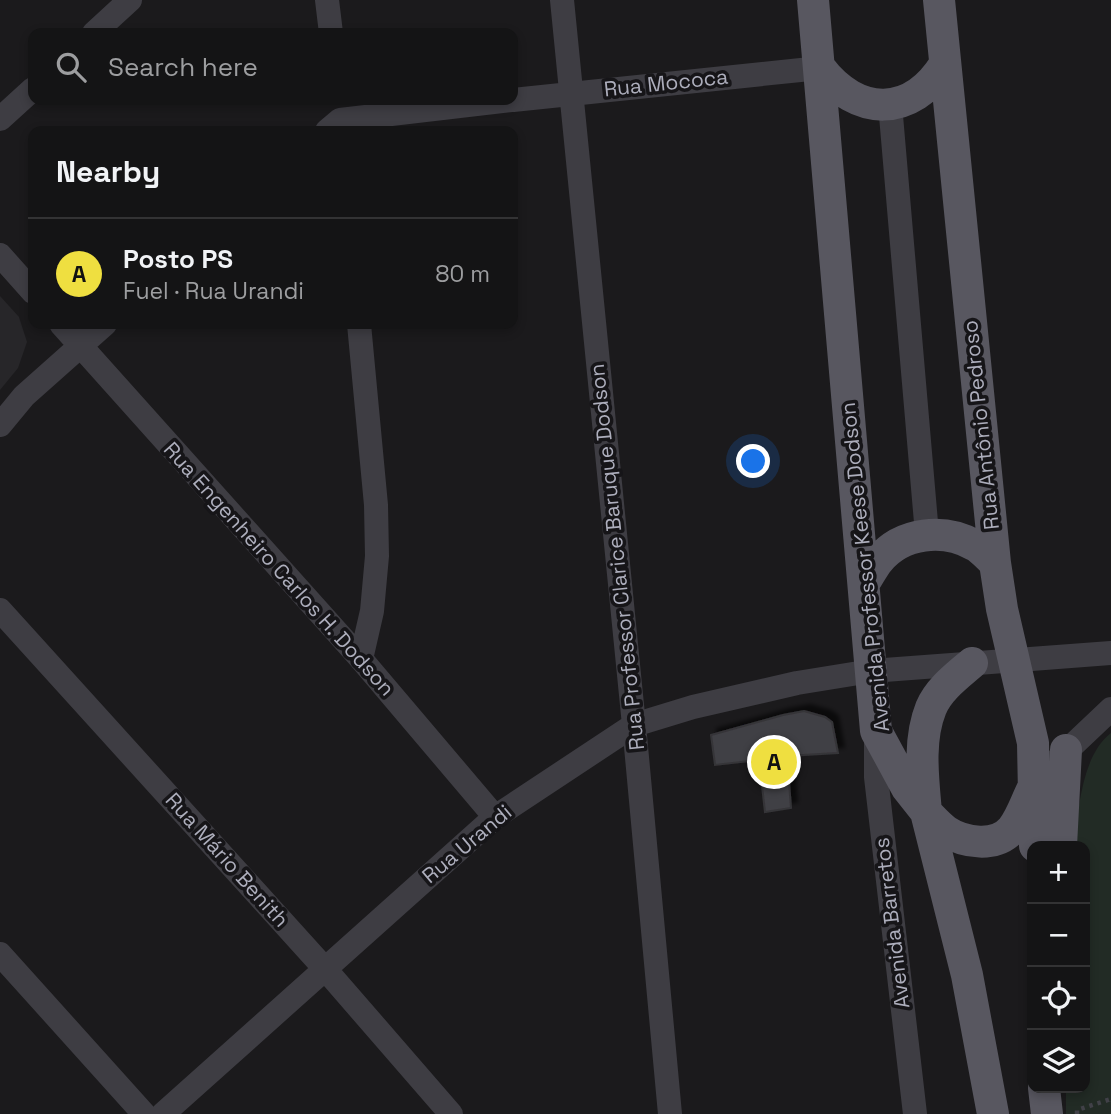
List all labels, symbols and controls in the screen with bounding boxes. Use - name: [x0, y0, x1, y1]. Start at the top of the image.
- search box: [28, 28, 518, 105]
- icon: search: [52, 48, 90, 86]
- text: Search here: [108, 50, 258, 84]
- street label: Rua Mococa: [602, 63, 729, 102]
- text: Nearby: [56, 152, 160, 191]
- text: Posto PS: [123, 242, 233, 276]
- text: A: [72, 259, 86, 289]
- text: 80 m: [435, 259, 490, 289]
- text: Fuel · Rua Urandi: [123, 276, 304, 306]
- street label: Rua Antônio Pedroso: [956, 319, 1005, 531]
- street label: Rua Professor Clarice Baruque Dodson: [583, 363, 650, 752]
- street label: Avenida Professor Keese Dodson: [834, 401, 895, 733]
- street label: Rua Engenheiro Carlos H. Dodson: [158, 436, 401, 701]
- your location: [736, 444, 770, 478]
- pin: A: [751, 736, 797, 788]
- street label: Rua Mário Benith: [160, 787, 295, 933]
- street label: Rua Urandi: [416, 798, 517, 889]
- street label: Avenida Barretos: [868, 836, 915, 1010]
- map controls: [1027, 841, 1090, 1093]
- button: +: [1027, 841, 1090, 904]
- button: −: [1027, 904, 1090, 967]
- button: locate: [1027, 967, 1090, 1030]
- button: layers: [1027, 1030, 1090, 1093]

